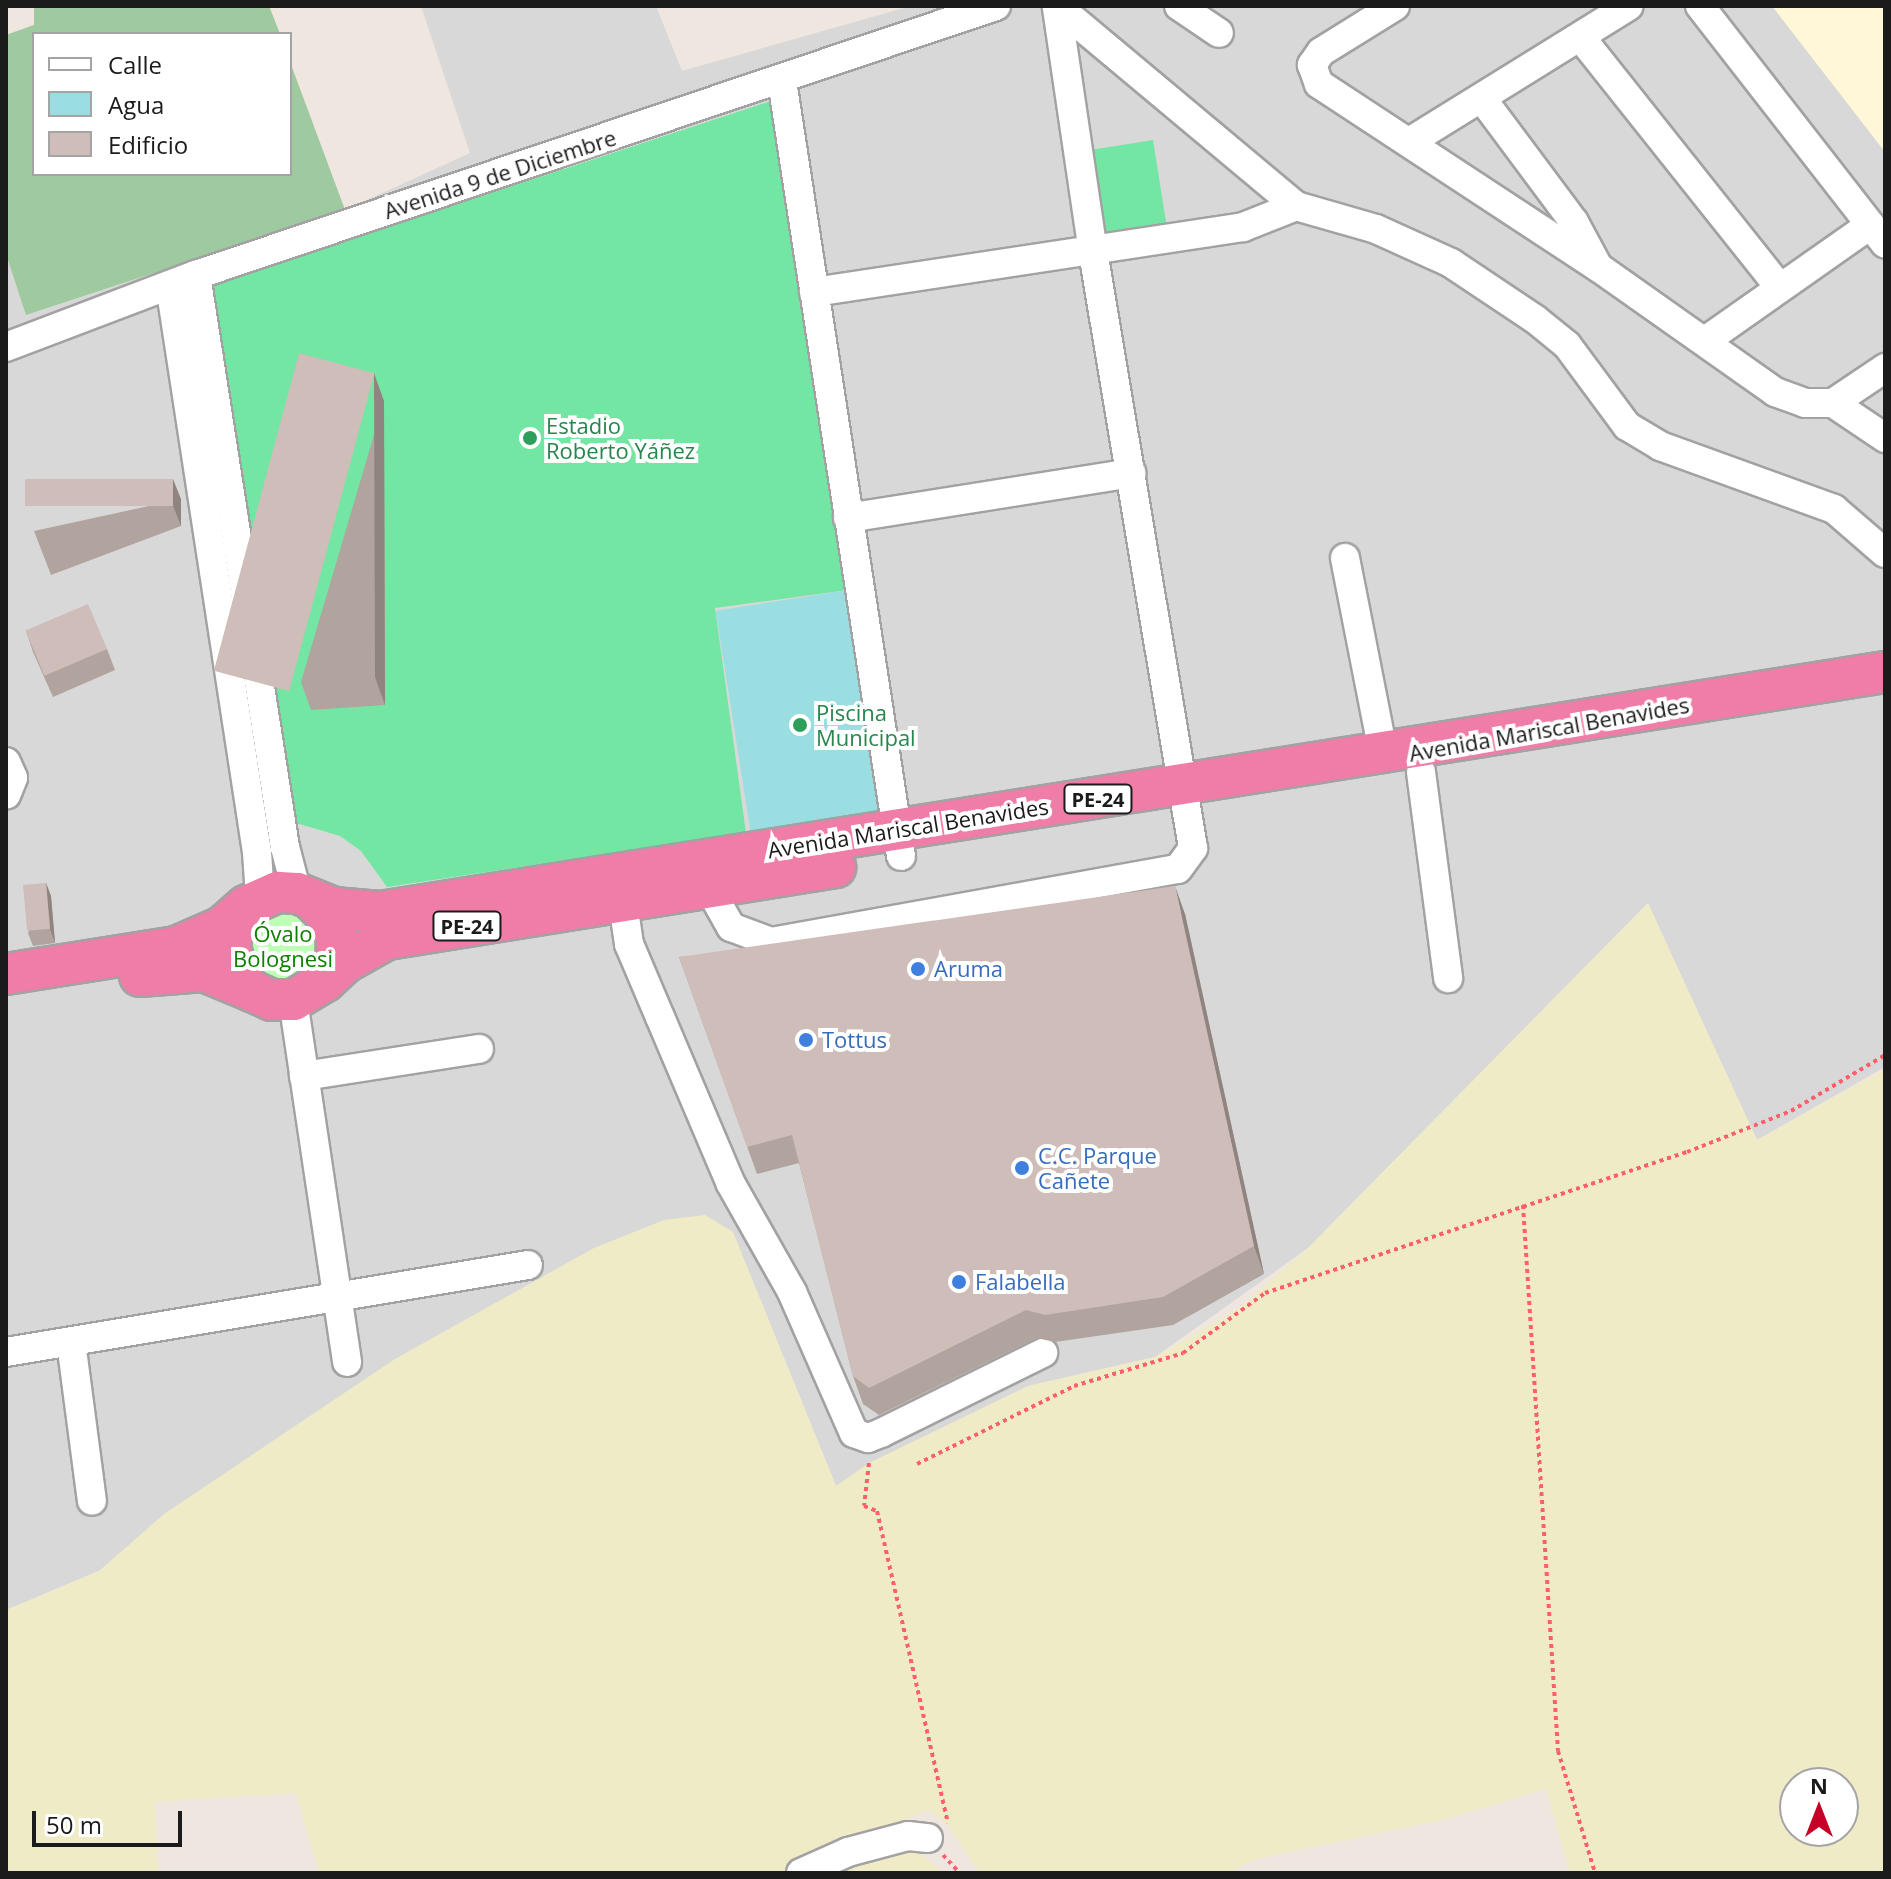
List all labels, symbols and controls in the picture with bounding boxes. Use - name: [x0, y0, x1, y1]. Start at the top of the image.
- legend: [32, 32, 292, 176]
- text: Calle: [108, 48, 162, 81]
- text: Agua: [108, 88, 164, 121]
- street label: Avenida 9 de Diciembre: [381, 124, 619, 224]
- text: Edificio: [108, 128, 188, 161]
- place label: Estadio Roberto Yáñez: [546, 412, 695, 464]
- marker: Estadio Roberto Yáñez: [521, 429, 539, 447]
- street label: Avenida Mariscal Benavides: [1407, 691, 1691, 767]
- place label: Piscina Municipal: [816, 699, 916, 750]
- marker: Piscina Municipal: [791, 716, 809, 734]
- road number: PE-24: [1062, 783, 1134, 815]
- street label: Avenida Mariscal Benavides: [766, 793, 1050, 863]
- road number: PE-24: [431, 910, 503, 942]
- park label: Óvalo Bolognesi: [233, 920, 333, 972]
- place label: Aruma: [934, 956, 1003, 982]
- marker: Aruma: [909, 960, 927, 978]
- place label: Tottus: [822, 1027, 887, 1053]
- marker: Tottus: [797, 1031, 815, 1049]
- place label: C.C. Parque Cañete: [1038, 1142, 1157, 1194]
- marker: C.C. Parque Cañete: [1013, 1159, 1031, 1177]
- place label: Falabella: [975, 1269, 1066, 1295]
- marker: Falabella: [950, 1273, 968, 1291]
- north arrow: [1779, 1767, 1859, 1847]
- text: N: [1810, 1770, 1828, 1800]
- scale bar: [36, 1795, 186, 1845]
- text: 50 m: [46, 1808, 102, 1841]

